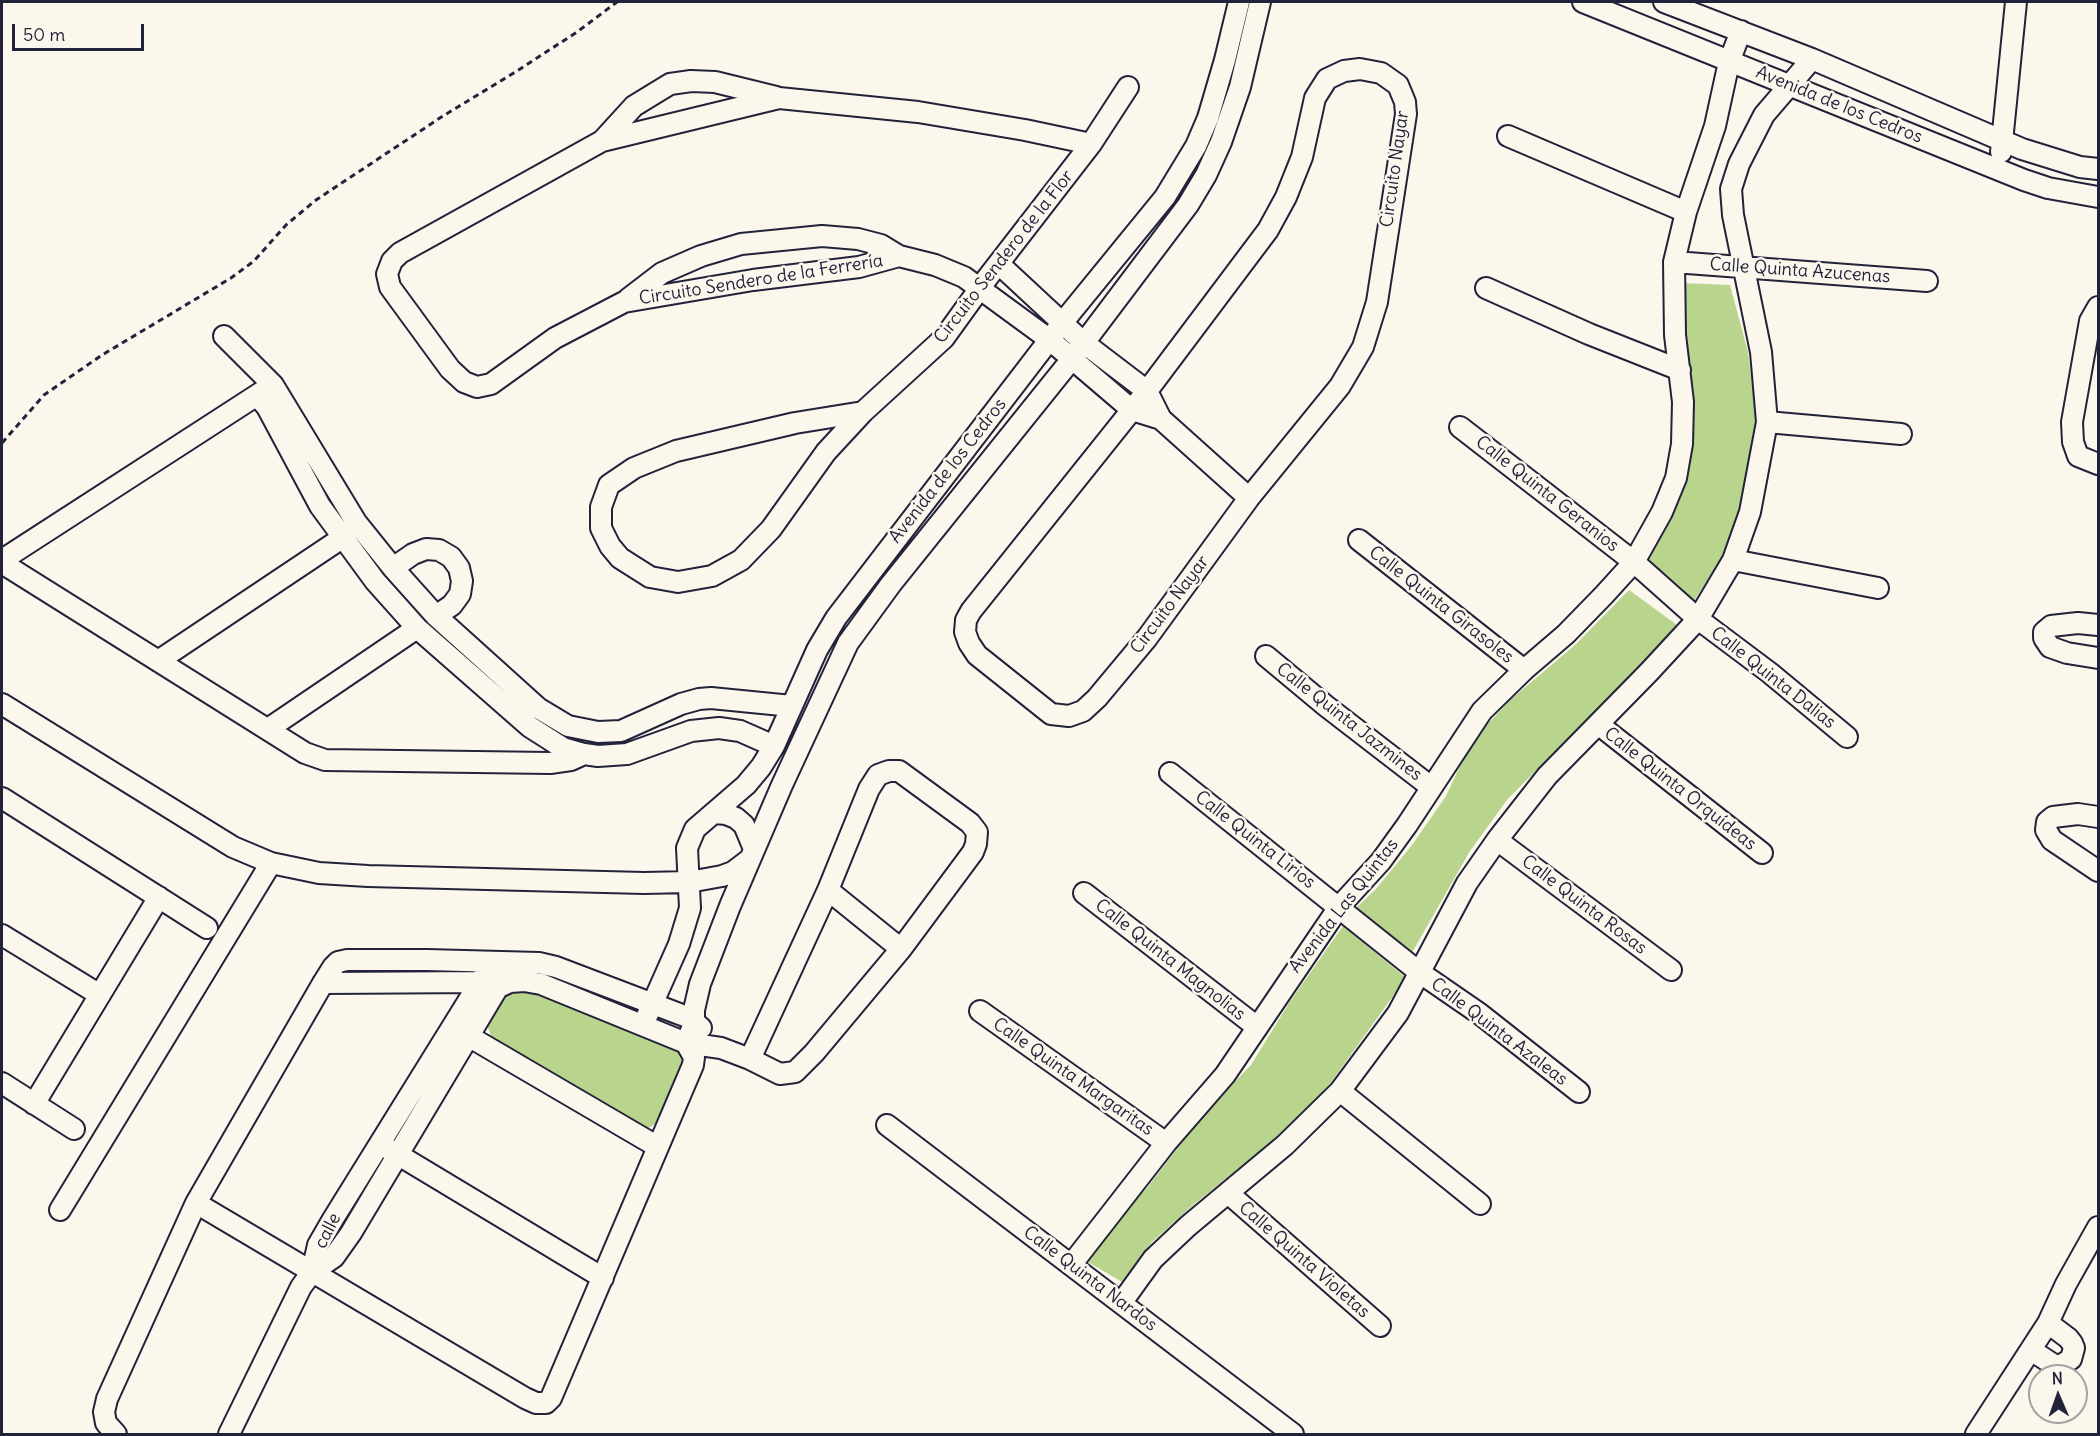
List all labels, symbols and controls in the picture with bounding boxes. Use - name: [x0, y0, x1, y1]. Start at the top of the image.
- scale bar: [15, 12, 147, 50]
- text: 50 m: [23, 23, 65, 46]
- street label: Avenida de los Cedros: [1753, 62, 1925, 148]
- street label: Circuito Nayar: [1376, 109, 1414, 229]
- street label: Circuito Sendero de la Flor: [930, 166, 1078, 348]
- street label: Circuito Sendero de la Ferrería: [638, 250, 884, 310]
- street label: Calle Quinta Azucenas: [1709, 254, 1891, 288]
- street label: Avenida de los Cedros: [885, 394, 1011, 548]
- street label: Calle Quinta Geranios: [1471, 431, 1623, 557]
- street label: Calle Quinta Girasoles: [1364, 542, 1518, 668]
- street label: Circuito Nayar: [1126, 552, 1214, 658]
- street label: Calle Quinta Dalias: [1706, 623, 1840, 733]
- street label: Calle Quinta Jazmines: [1272, 658, 1426, 786]
- street label: Calle Quinta Orquídeas: [1600, 723, 1760, 855]
- street label: Calle Quinta Lirios: [1191, 786, 1319, 894]
- street label: Avenida Las Quintas: [1285, 834, 1403, 978]
- street label: Calle Quinta Rosas: [1517, 851, 1651, 959]
- street label: Calle Quinta Magnolias: [1091, 895, 1249, 1025]
- street label: Calle Quinta Azaleas: [1426, 974, 1572, 1090]
- street label: Calle Quinta Margaritas: [989, 1013, 1157, 1141]
- street label: Calle Quinta Violetas: [1234, 1197, 1374, 1323]
- street label: calle: [310, 1210, 346, 1252]
- street label: Calle Quinta Nardos: [1019, 1222, 1161, 1336]
- north arrow: [2028, 1364, 2088, 1424]
- text: N: [2052, 1368, 2063, 1388]

